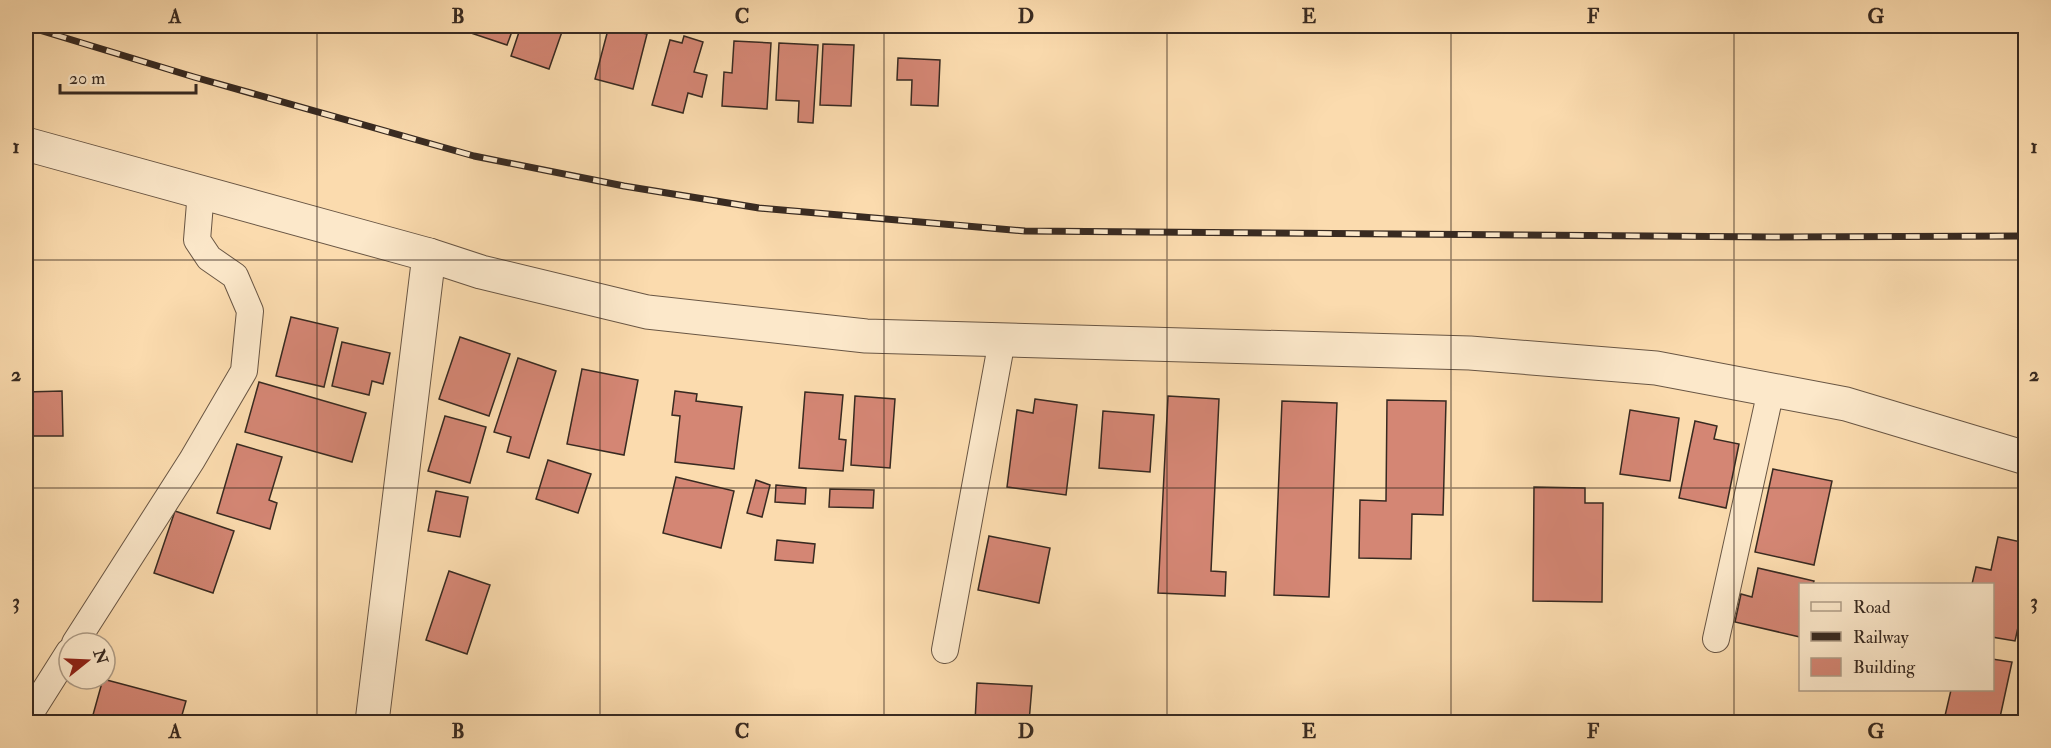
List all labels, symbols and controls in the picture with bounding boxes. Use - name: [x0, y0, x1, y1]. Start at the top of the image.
- text: A: [168, 4, 182, 29]
- text: B: [451, 4, 465, 29]
- text: C: [735, 4, 749, 29]
- text: D: [1018, 4, 1034, 29]
- text: E: [1302, 4, 1317, 29]
- text: F: [1587, 4, 1600, 29]
- text: G: [1868, 4, 1885, 29]
- scale bar: [60, 57, 196, 95]
- text: 20 m: [69, 67, 105, 90]
- text: 1: [12, 134, 20, 159]
- text: 1: [2030, 134, 2038, 159]
- text: 2: [11, 362, 21, 387]
- text: 2: [2029, 362, 2039, 387]
- legend: [1799, 583, 1994, 691]
- text: 3: [12, 589, 20, 614]
- text: 3: [2030, 589, 2038, 614]
- text: Road: [1853, 596, 1891, 619]
- text: Railway: [1853, 626, 1910, 649]
- north arrow: [57, 631, 117, 691]
- text: N: [88, 646, 112, 667]
- text: Building: [1853, 656, 1916, 679]
- text: A: [168, 719, 182, 744]
- text: B: [451, 719, 465, 744]
- text: C: [735, 719, 749, 744]
- text: D: [1018, 719, 1034, 744]
- text: E: [1302, 719, 1317, 744]
- text: F: [1587, 719, 1600, 744]
- text: G: [1868, 719, 1885, 744]

